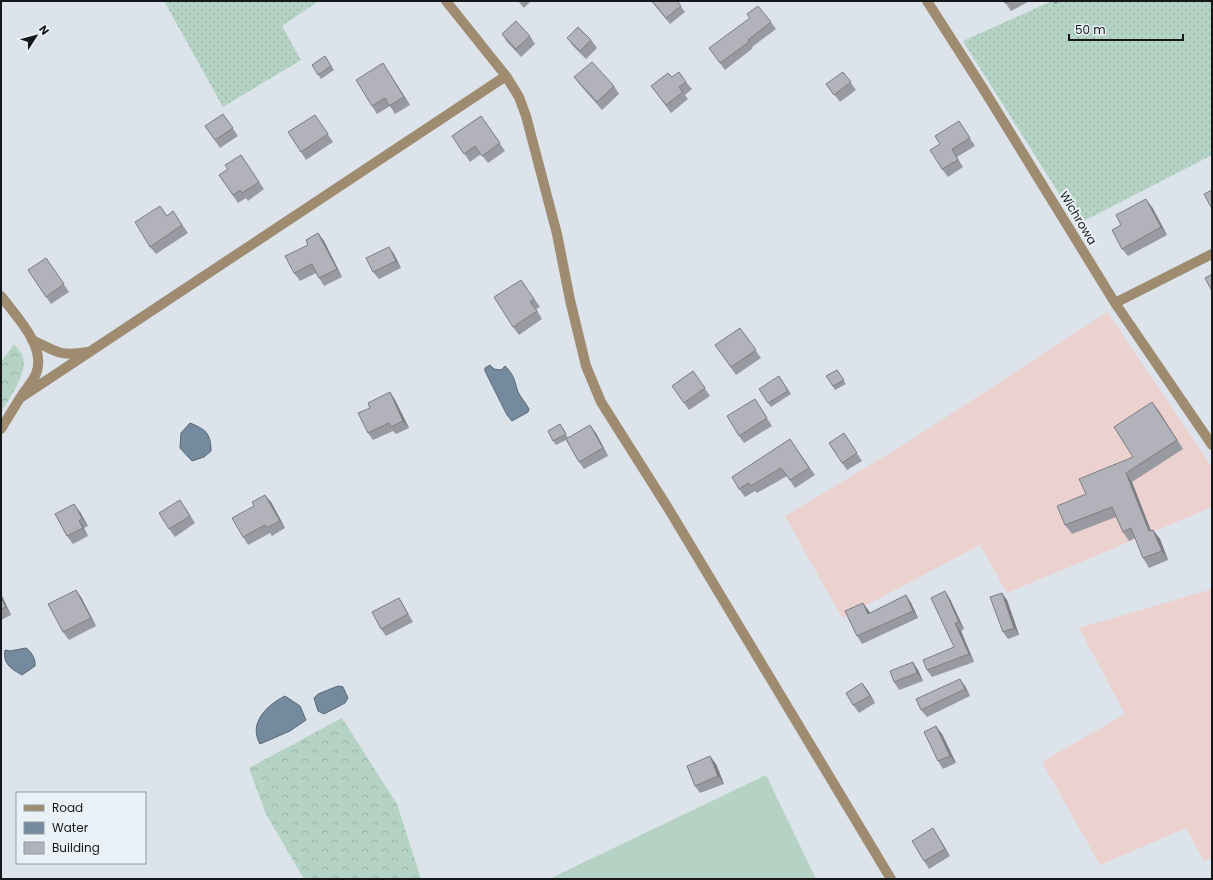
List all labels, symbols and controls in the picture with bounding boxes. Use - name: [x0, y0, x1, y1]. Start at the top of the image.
- north arrow: [16, 16, 56, 56]
- scale bar: [1069, 16, 1183, 42]
- text: 50 m: [1075, 21, 1106, 38]
- text: N: [35, 22, 53, 38]
- street label: Wichrowa: [1056, 188, 1101, 248]
- legend: [16, 792, 146, 864]
- text: Road: [52, 799, 83, 816]
- text: Water: [52, 819, 89, 836]
- text: Building: [52, 839, 100, 856]

